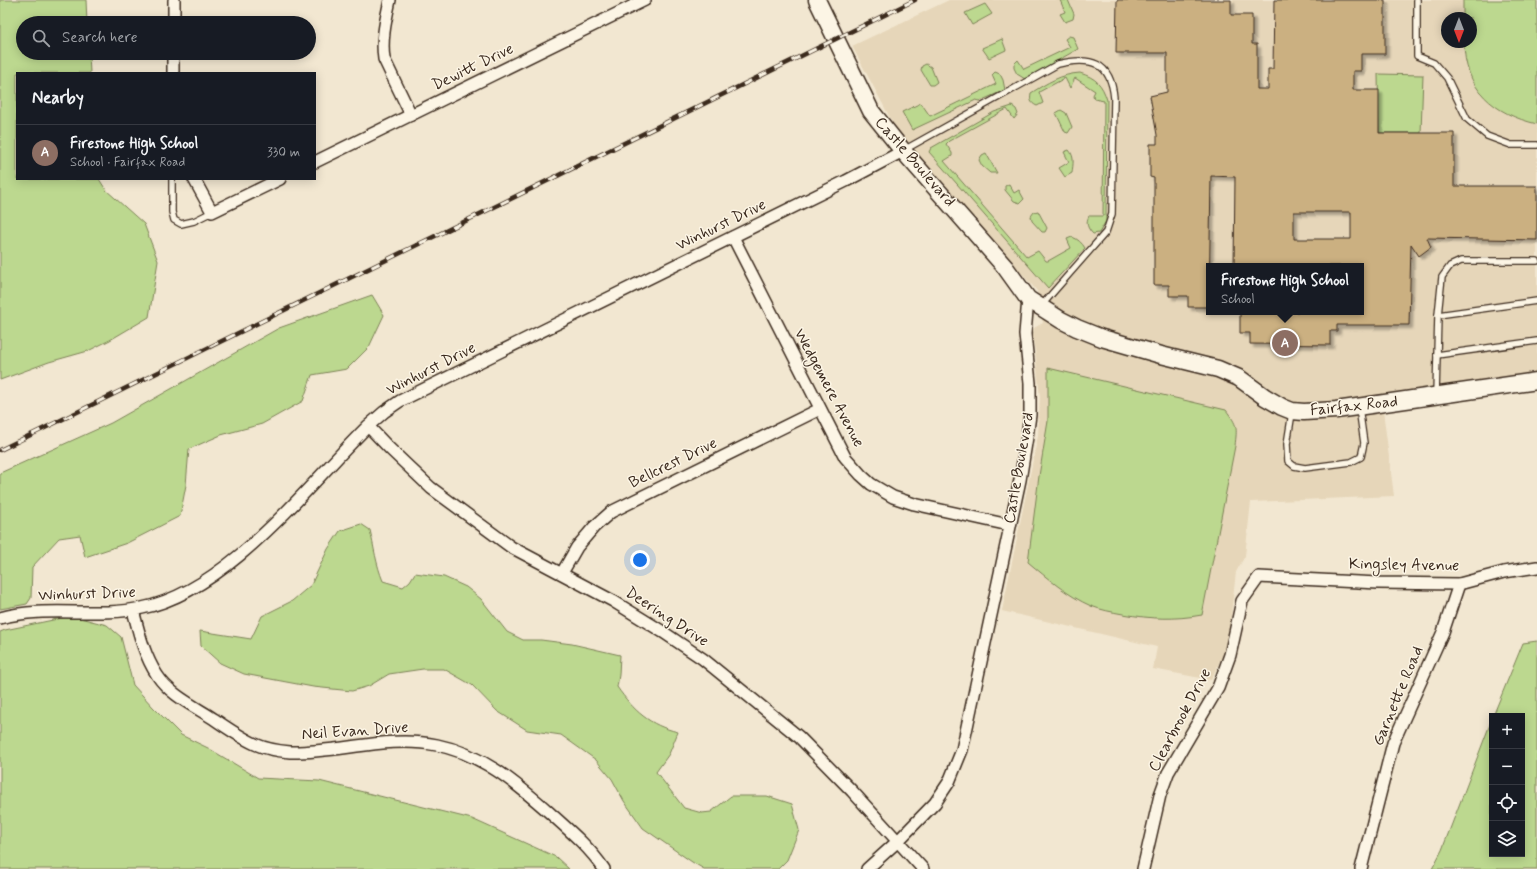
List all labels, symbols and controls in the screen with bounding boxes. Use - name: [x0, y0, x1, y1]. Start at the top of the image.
- north arrow: [1441, 12, 1477, 48]
- search box: [16, 16, 316, 60]
- icon: search: [30, 27, 52, 49]
- text: Search here: [62, 28, 138, 48]
- street label: Dewitt Drive: [429, 38, 517, 96]
- text: Nearby: [32, 87, 84, 109]
- street label: Castle Boulevard: [870, 113, 960, 211]
- text: Firestone High School: [70, 134, 198, 154]
- text: A: [41, 144, 49, 161]
- text: 330 m: [267, 144, 300, 161]
- text: School · Fairfax Road: [70, 154, 185, 171]
- street label: Winhurst Drive: [672, 194, 770, 256]
- popup: [1206, 263, 1364, 315]
- text: Firestone High School: [1221, 271, 1349, 291]
- text: School: [1221, 291, 1255, 308]
- street label: Wedgemere Avenue: [788, 325, 869, 451]
- pin: A: [1272, 328, 1298, 358]
- street label: Winhurst Drive: [383, 337, 479, 401]
- street label: Fairfax Road: [1309, 391, 1399, 421]
- street label: Castle Boulevard: [999, 411, 1039, 525]
- street label: Bellcrest Drive: [625, 433, 721, 493]
- your location: [630, 550, 650, 570]
- street label: Kingsley Avenue: [1349, 554, 1459, 577]
- street label: Winhurst Drive: [38, 582, 136, 606]
- street label: Deering Drive: [621, 582, 713, 652]
- street label: Garnette Road: [1368, 643, 1428, 749]
- street label: Clearbrook Drive: [1144, 665, 1216, 775]
- map controls: [1489, 713, 1525, 857]
- button: +: [1489, 713, 1525, 749]
- street label: Neil Evan Drive: [301, 717, 409, 745]
- button: −: [1489, 749, 1525, 785]
- button: locate: [1489, 785, 1525, 821]
- button: layers: [1489, 821, 1525, 857]

